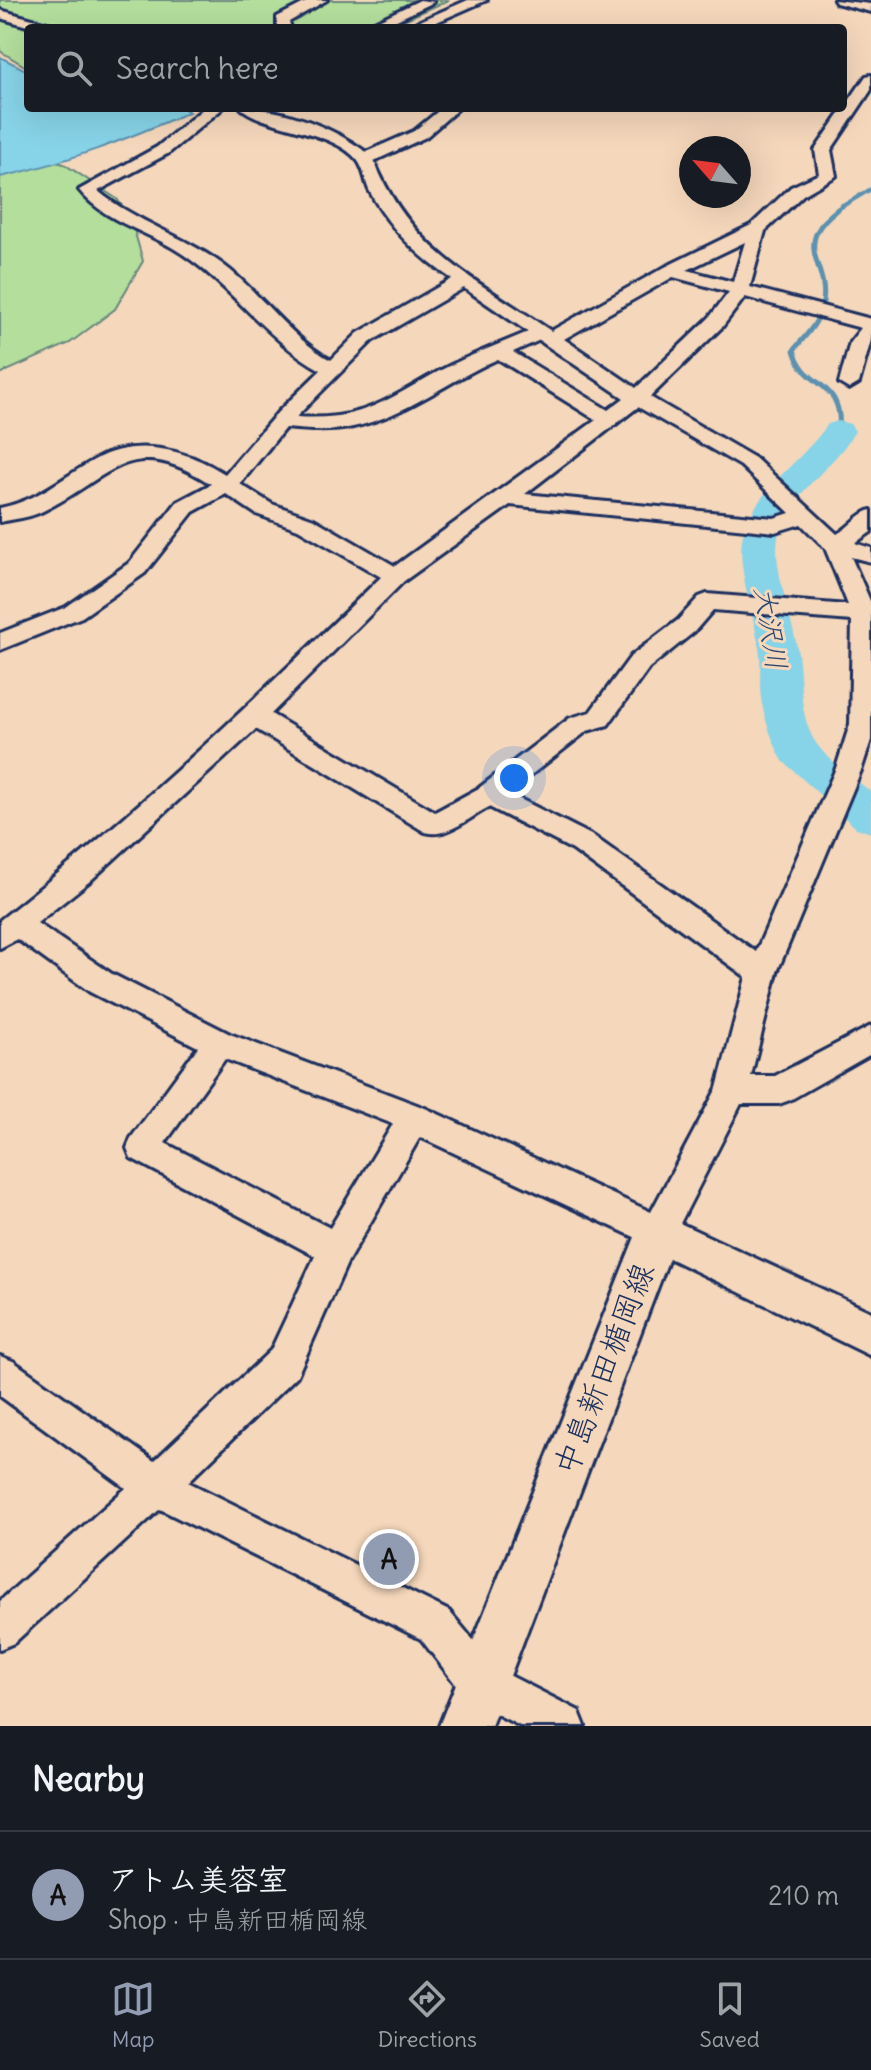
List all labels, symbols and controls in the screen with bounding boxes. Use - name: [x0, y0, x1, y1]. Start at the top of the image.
- search box: [24, 24, 847, 112]
- icon: search: [52, 46, 96, 90]
- text: Search here: [116, 49, 279, 87]
- north arrow: [679, 136, 751, 208]
- water label: 大沢川: [747, 584, 795, 672]
- your location: [494, 758, 534, 798]
- street label: 中島新田楯岡線: [544, 1257, 663, 1481]
- pin: A: [363, 1529, 415, 1589]
- text: Nearby: [32, 1757, 145, 1800]
- text: アトム美容室: [108, 1860, 288, 1898]
- text: A: [50, 1879, 66, 1912]
- text: 210 m: [768, 1879, 839, 1912]
- text: Shop · 中島新田楯岡線: [108, 1903, 367, 1936]
- tab: Map: [111, 1977, 155, 2053]
- tab: Directions: [378, 1977, 477, 2053]
- tab: Saved: [699, 1977, 760, 2053]

